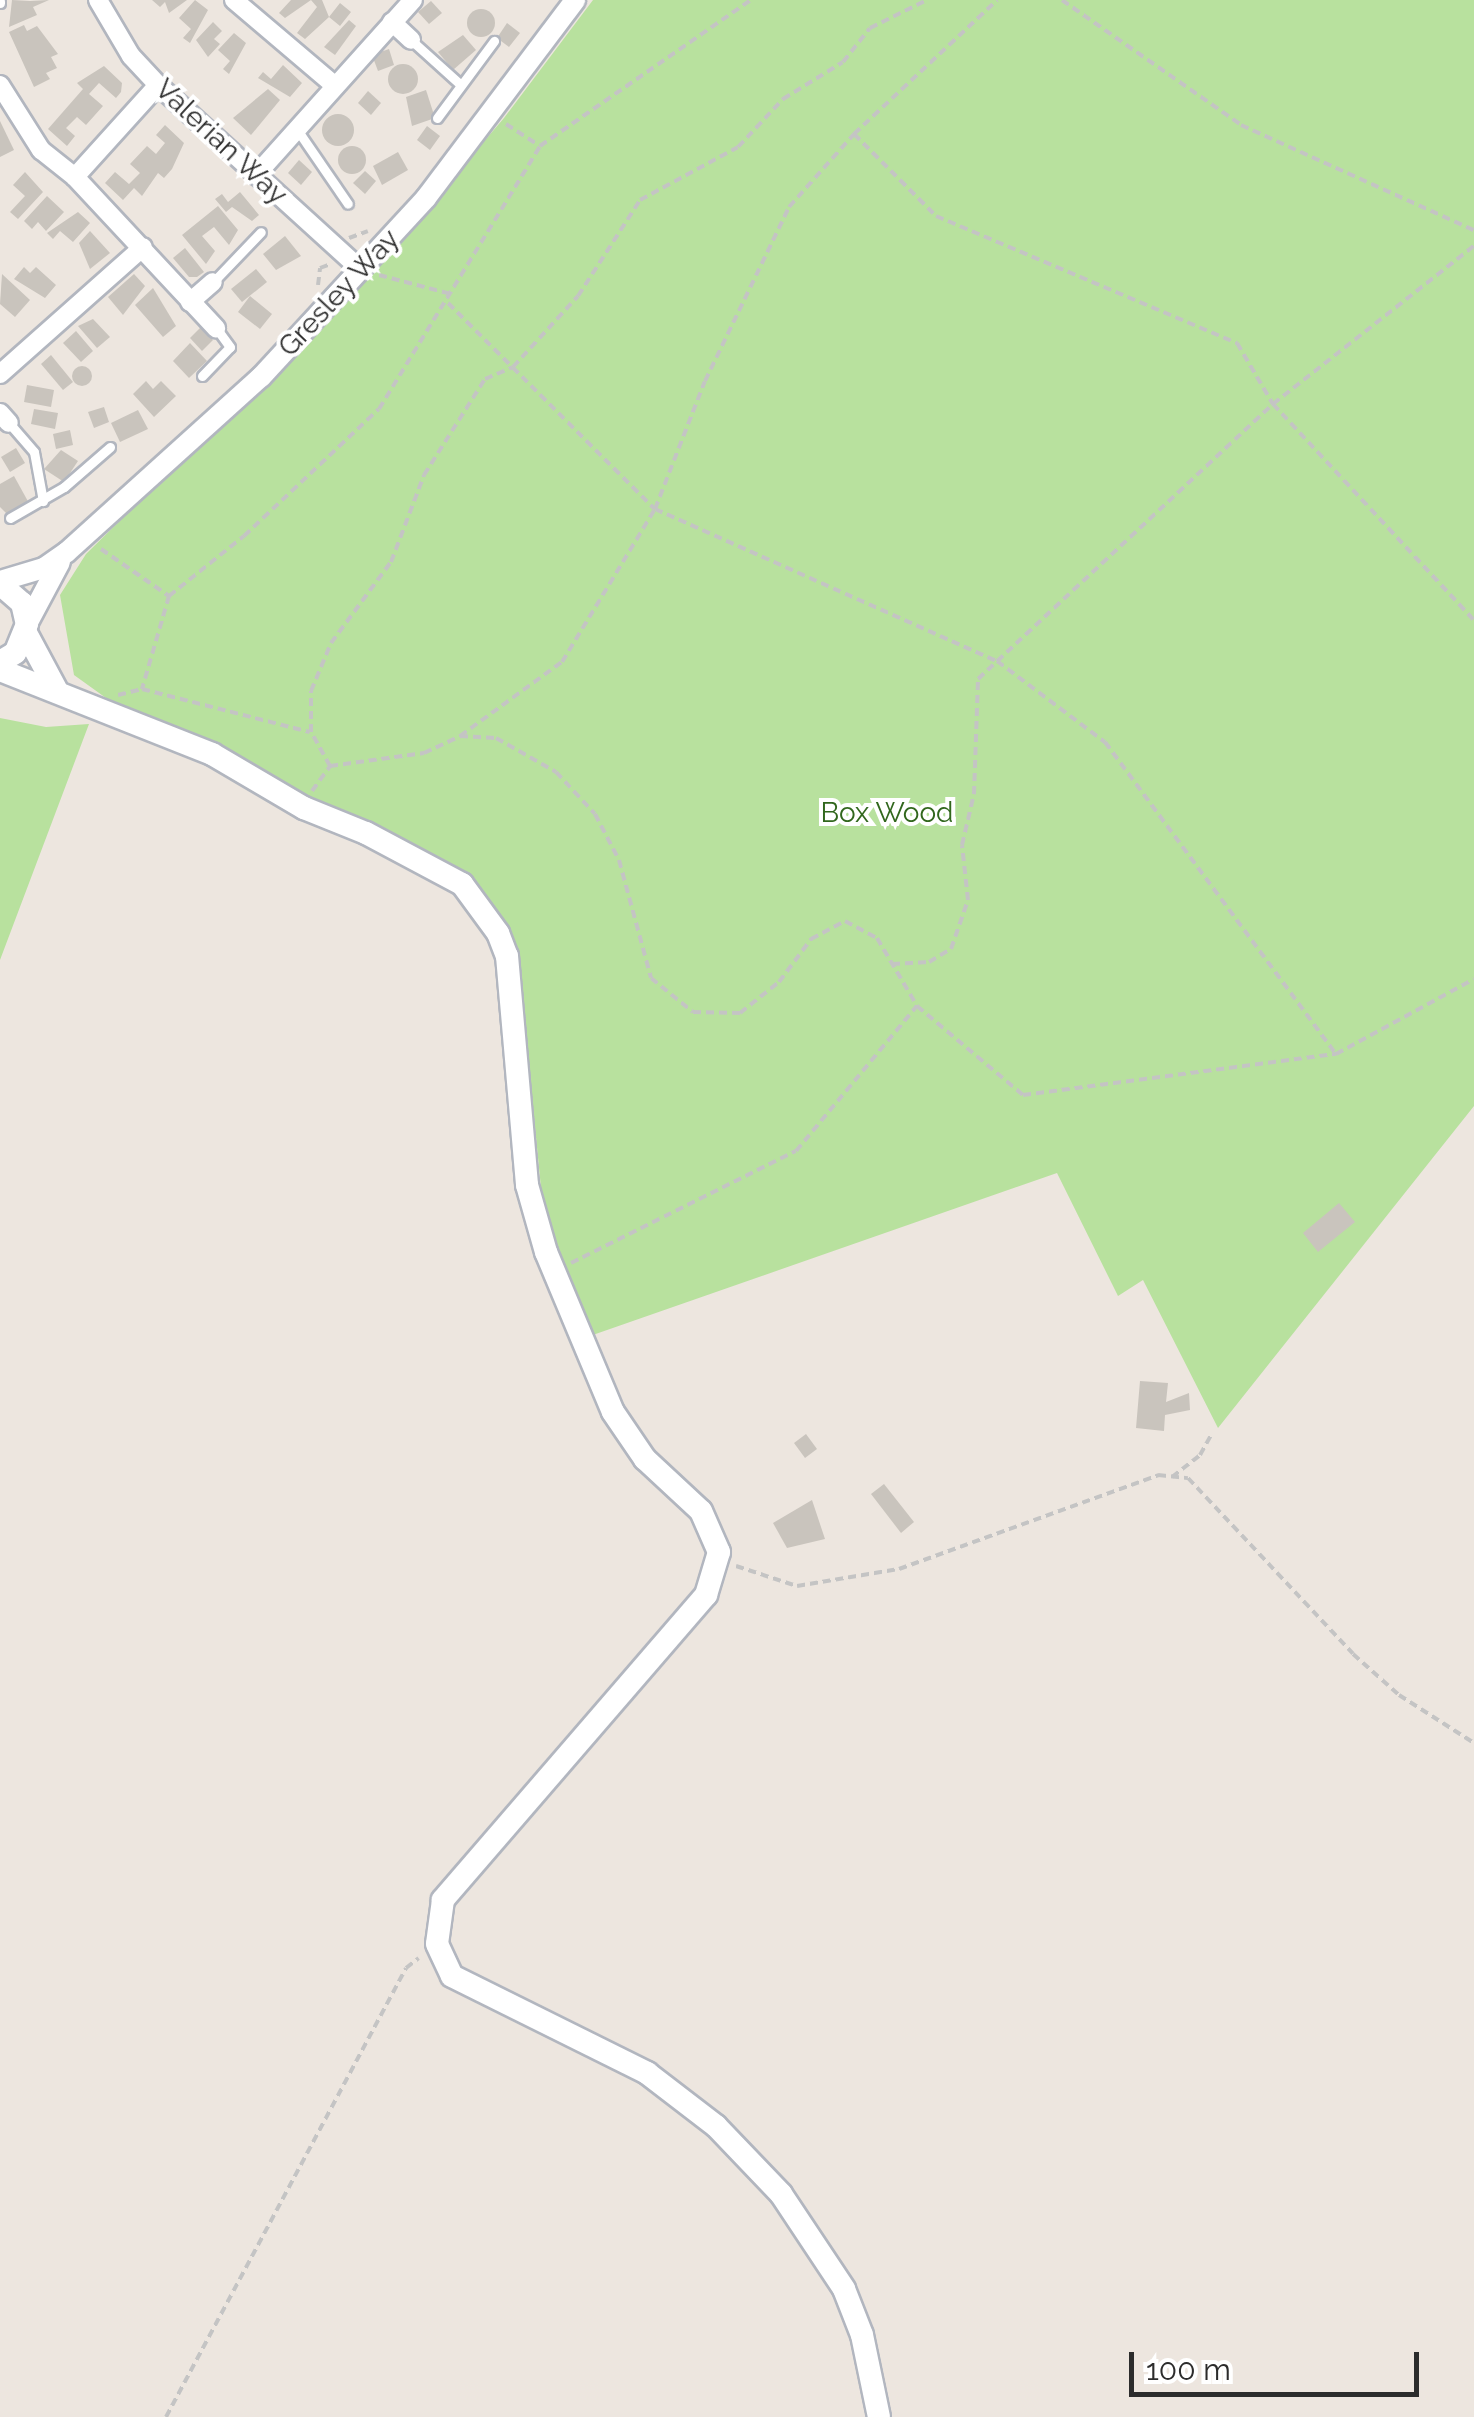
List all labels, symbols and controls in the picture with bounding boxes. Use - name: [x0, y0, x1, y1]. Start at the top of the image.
- street label: Valerian Way: [148, 72, 294, 212]
- street label: Gresley Way: [271, 222, 407, 364]
- park label: Box Wood: [820, 796, 954, 830]
- scale bar: [1134, 2332, 1424, 2394]
- text: 100 m: [1146, 2352, 1231, 2387]

